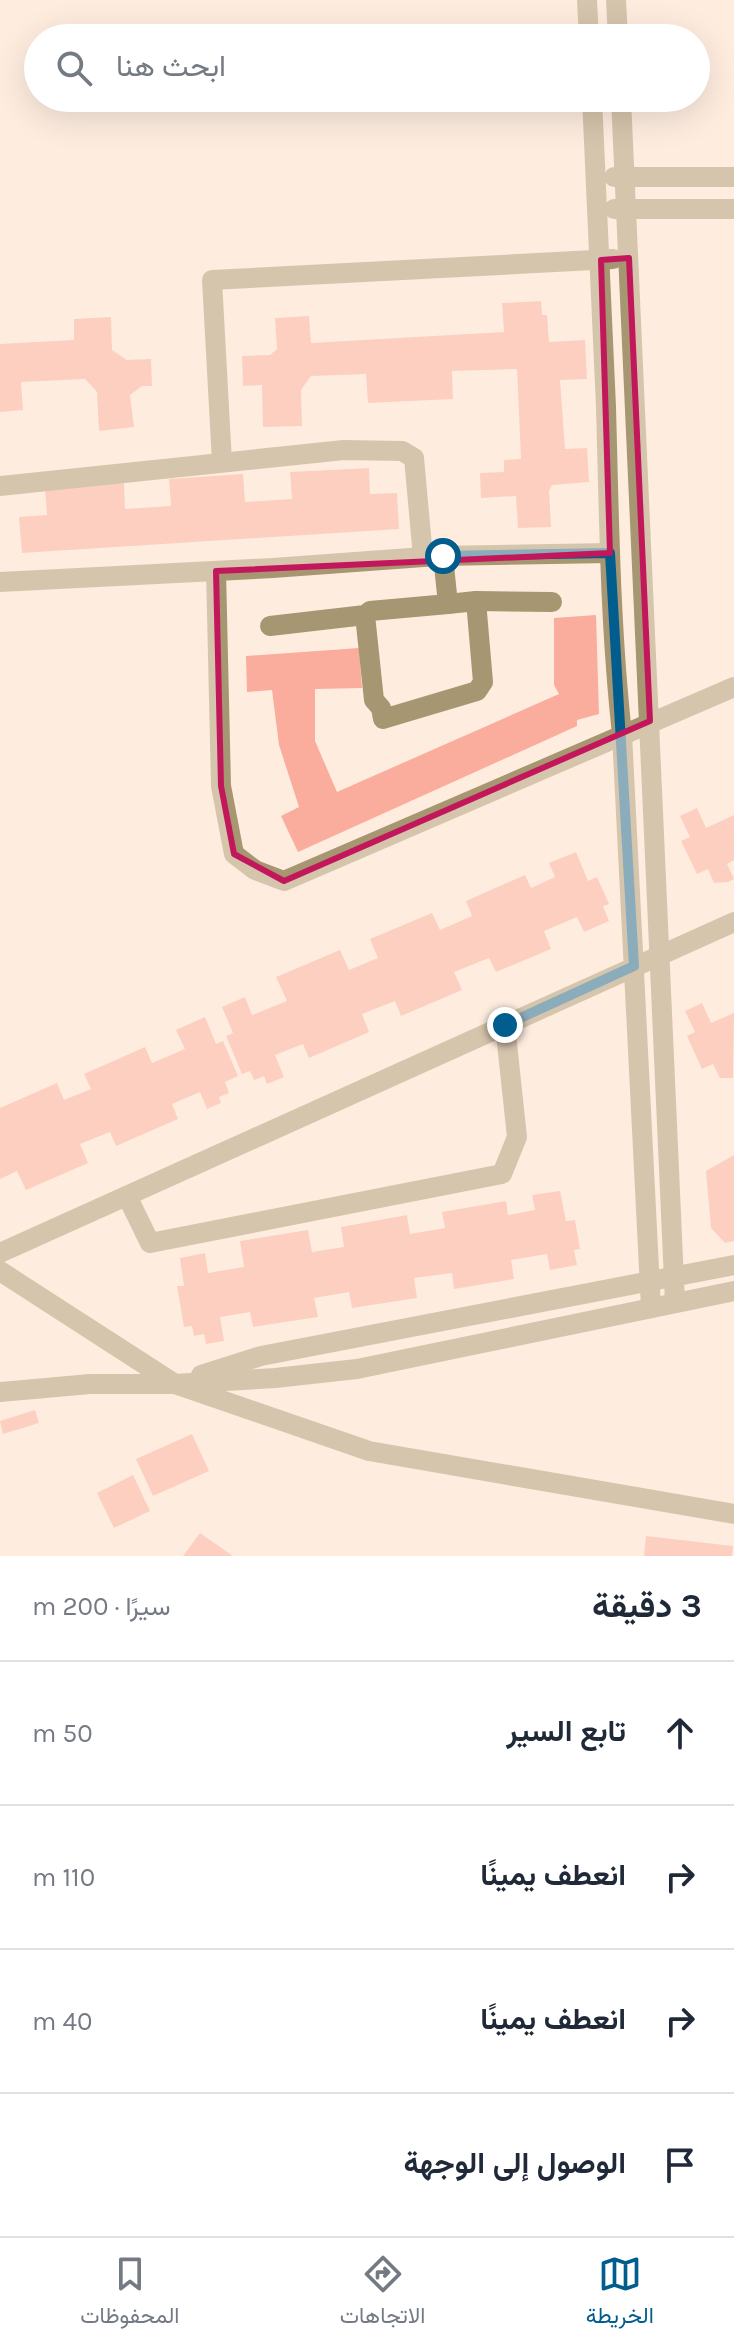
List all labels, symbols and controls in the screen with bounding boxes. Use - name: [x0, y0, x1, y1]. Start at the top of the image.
- search box: [24, 24, 710, 112]
- icon: search: [52, 46, 96, 90]
- text: ابحث هنا: [116, 48, 226, 84]
- route start: [425, 538, 461, 574]
- route end: [487, 1007, 523, 1043]
- text: 3 دقيقة: [592, 1586, 702, 1626]
- text: سيرًا · 200 m: [32, 1591, 171, 1622]
- icon: ahead: [658, 1711, 702, 1755]
- text: تابع السير: [507, 1713, 626, 1749]
- text: 50 m: [32, 1718, 93, 1749]
- icon: right: [658, 1855, 702, 1899]
- text: انعطف يمينًا: [480, 1857, 626, 1893]
- text: 110 m: [32, 1862, 95, 1893]
- icon: right: [658, 1999, 702, 2043]
- text: انعطف يمينًا: [480, 2001, 626, 2037]
- text: 40 m: [32, 2006, 92, 2037]
- icon: arrive: [658, 2143, 702, 2187]
- text: الوصول إلى الوجهة: [403, 2145, 626, 2181]
- tab: المحفوظات: [80, 2252, 179, 2335]
- tab: الاتجاهات: [340, 2252, 425, 2335]
- tab: الخريطة: [586, 2252, 654, 2335]

